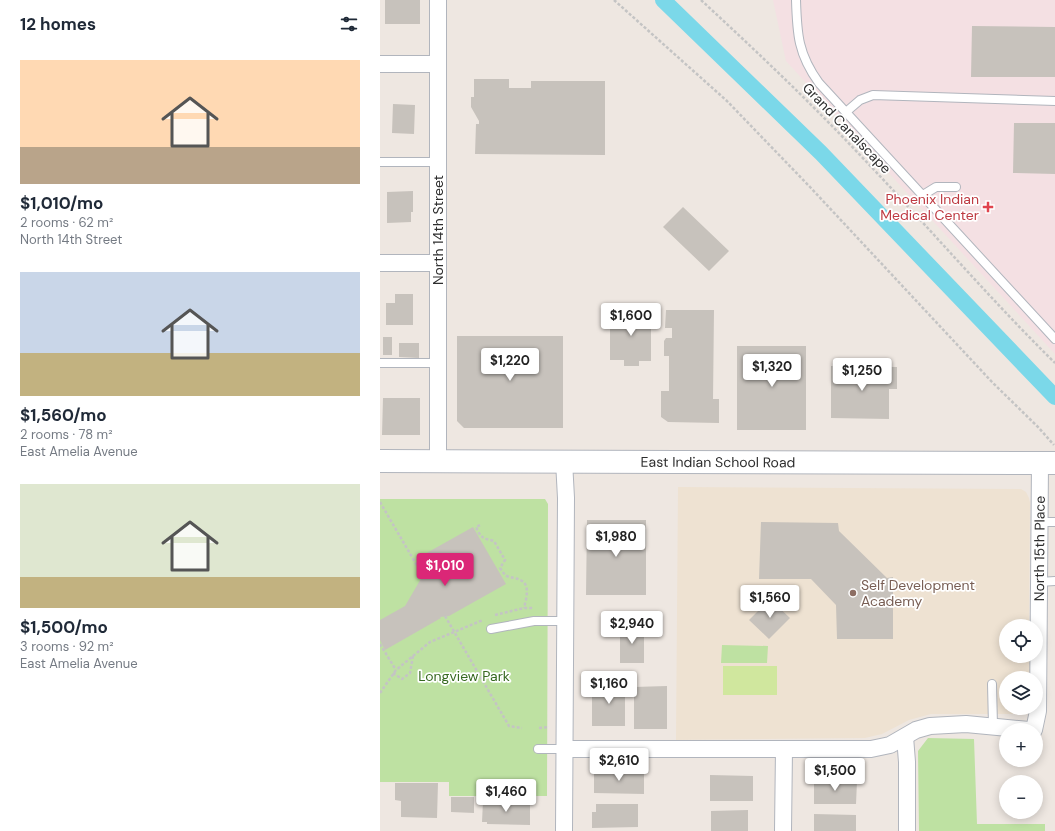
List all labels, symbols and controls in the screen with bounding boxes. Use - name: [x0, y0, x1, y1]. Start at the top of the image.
- text: 12 homes: [20, 13, 96, 35]
- icon: filters: [338, 13, 360, 35]
- street label: Grand Canalscape: [799, 79, 895, 177]
- icon: home: [154, 86, 226, 158]
- street label: North 14th Street: [429, 175, 447, 285]
- place label: Phoenix Indian Medical Center: [880, 190, 979, 224]
- text: $1,010/mo: [20, 192, 103, 214]
- marker: Phoenix Indian Medical Center: [982, 201, 994, 213]
- text: 2 rooms · 62 m²: [20, 214, 113, 231]
- text: North 14th Street: [20, 231, 122, 248]
- icon: home: [154, 298, 226, 370]
- pin: $1,600: [598, 303, 664, 337]
- text: $1,600: [610, 307, 652, 324]
- pin: $1,220: [477, 348, 543, 382]
- text: $1,220: [490, 352, 530, 369]
- pin: $1,320: [739, 354, 805, 388]
- text: $1,320: [752, 358, 792, 375]
- pin: $1,250: [829, 358, 895, 392]
- text: $1,250: [842, 362, 882, 379]
- text: $1,560/mo: [20, 404, 107, 426]
- text: 2 rooms · 78 m²: [20, 426, 112, 443]
- text: East Amelia Avenue: [20, 443, 138, 460]
- street label: East Indian School Road: [641, 453, 795, 471]
- street label: North 15th Place: [1030, 496, 1049, 601]
- icon: home: [154, 510, 226, 582]
- pin: $1,980: [583, 524, 649, 558]
- text: $1,980: [595, 528, 637, 545]
- pin: $1,010: [412, 553, 478, 587]
- text: $1,010: [426, 557, 464, 574]
- place label: Self Development Academy: [861, 576, 975, 610]
- pin: $1,560: [737, 585, 803, 619]
- marker: Self Development Academy: [848, 588, 858, 598]
- text: $1,560: [749, 589, 791, 606]
- pin: $2,940: [599, 611, 665, 645]
- text: $2,940: [610, 615, 654, 632]
- text: $1,500/mo: [20, 616, 108, 638]
- map controls: [999, 619, 1043, 819]
- button: locate: [999, 619, 1043, 663]
- text: 3 rooms · 92 m²: [20, 638, 113, 655]
- text: East Amelia Avenue: [20, 655, 138, 672]
- park label: Longview Park: [418, 667, 510, 685]
- pin: $1,160: [576, 671, 642, 705]
- button: layers: [999, 671, 1043, 715]
- text: $1,160: [590, 675, 628, 692]
- button: +: [999, 723, 1043, 767]
- pin: $2,610: [586, 748, 652, 782]
- text: $2,610: [599, 752, 639, 769]
- pin: $1,500: [802, 758, 868, 792]
- text: $1,500: [814, 762, 856, 779]
- button: −: [999, 775, 1043, 819]
- pin: $1,460: [473, 779, 539, 813]
- text: $1,460: [485, 783, 527, 800]

